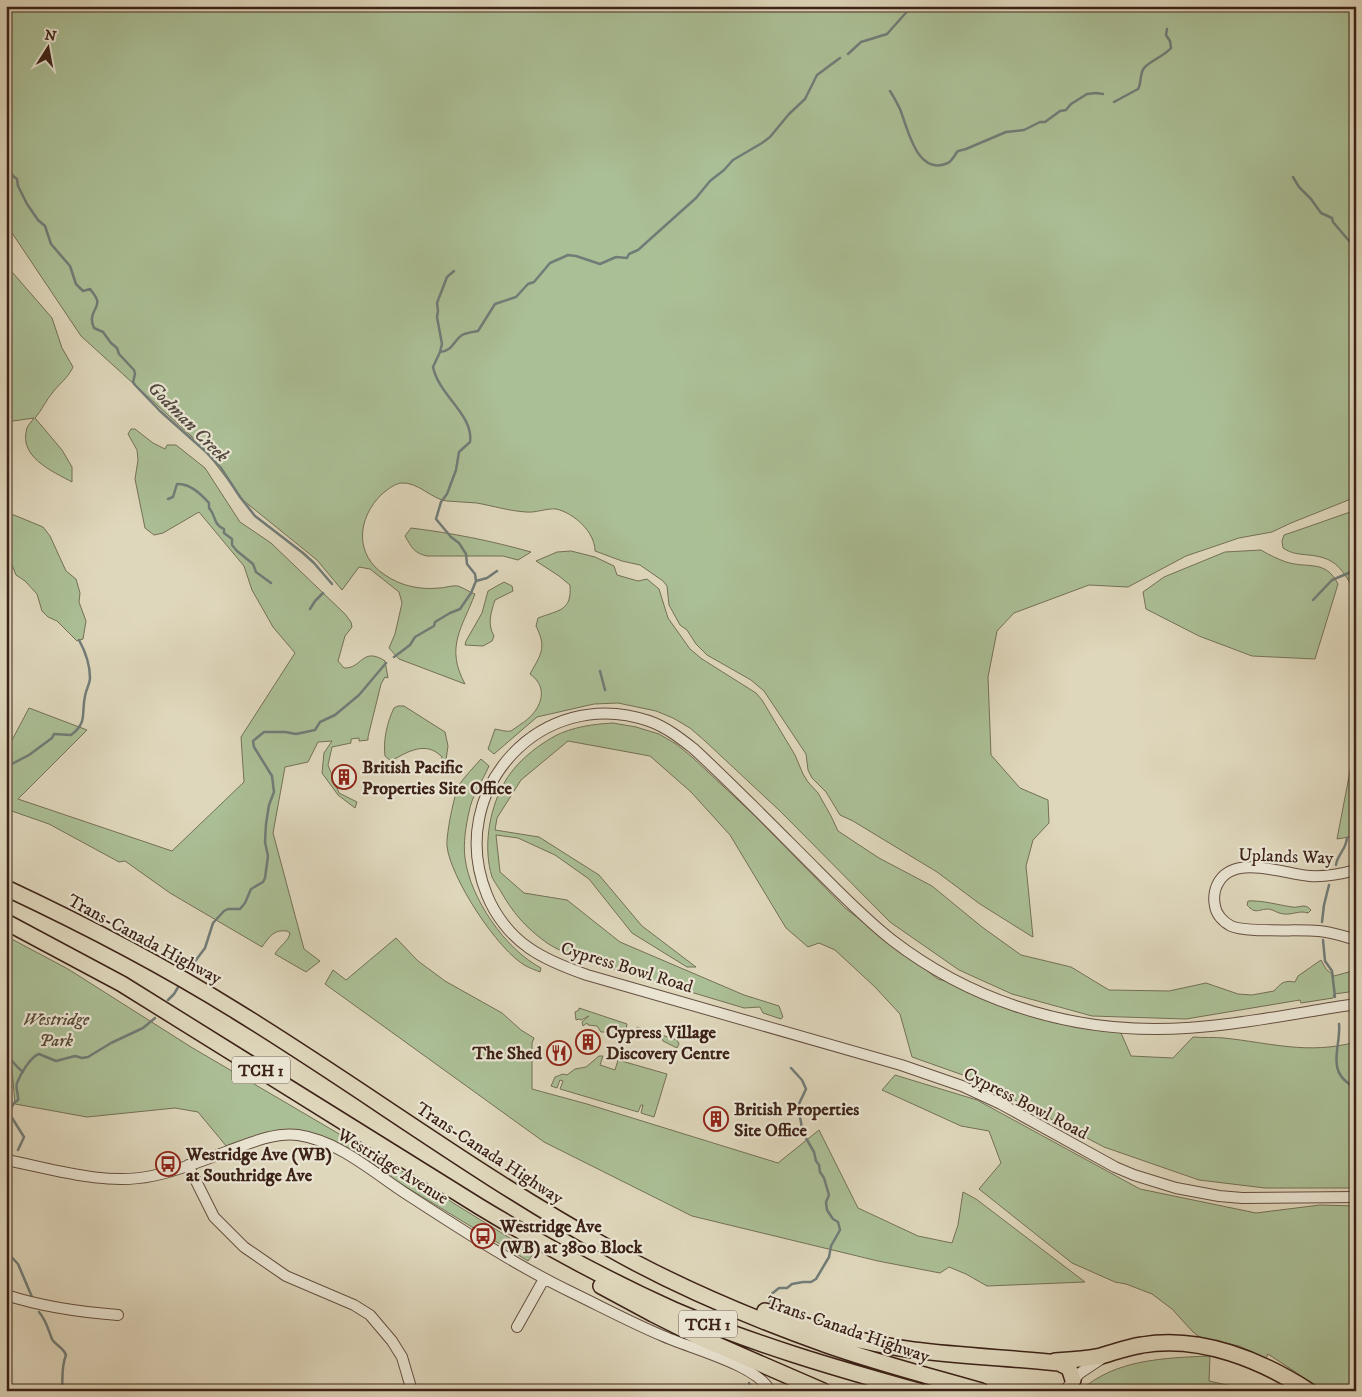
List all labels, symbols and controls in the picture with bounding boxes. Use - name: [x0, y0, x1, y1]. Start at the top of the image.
- north arrow: [22, 22, 72, 72]
- text: N: [43, 26, 58, 46]
- water label: Godman Creek: [143, 377, 233, 468]
- place label: British Pacific Properties Site Office: [362, 757, 512, 800]
- building icon: British Pacific Properties Site Office: [331, 764, 357, 790]
- street label: Uplands Way: [1238, 844, 1334, 870]
- street label: Trans-Canada Highway: [64, 890, 226, 990]
- street label: Cypress Bowl Road: [558, 937, 696, 999]
- park label: Westridge Park: [23, 1009, 90, 1052]
- place label: Cypress Village Discovery Centre: [606, 1022, 730, 1065]
- building icon: Cypress Village Discovery Centre: [575, 1029, 601, 1055]
- restaurant icon: The Shed: [546, 1040, 572, 1066]
- place label: The Shed: [471, 1043, 543, 1065]
- road number: TCH 1: [232, 1056, 290, 1084]
- street label: Cypress Bowl Road: [959, 1063, 1092, 1145]
- street label: Trans-Canada Highway: [412, 1098, 568, 1210]
- place label: British Properties Site Office: [734, 1099, 859, 1142]
- building icon: British Properties Site Office: [703, 1106, 729, 1132]
- street label: Westridge Avenue: [332, 1123, 452, 1210]
- place label: Westridge Ave (WB) at Southridge Ave: [185, 1144, 332, 1187]
- bus stop icon: Westridge Ave (WB) at Southridge Ave: [155, 1151, 181, 1177]
- place label: Westridge Ave (WB) at 3800 Block: [499, 1216, 643, 1259]
- bus stop icon: Westridge Ave (WB) at 3800 Block: [470, 1223, 496, 1249]
- street label: Trans-Canada Highway: [763, 1292, 933, 1368]
- road number: TCH 1: [679, 1310, 737, 1338]

